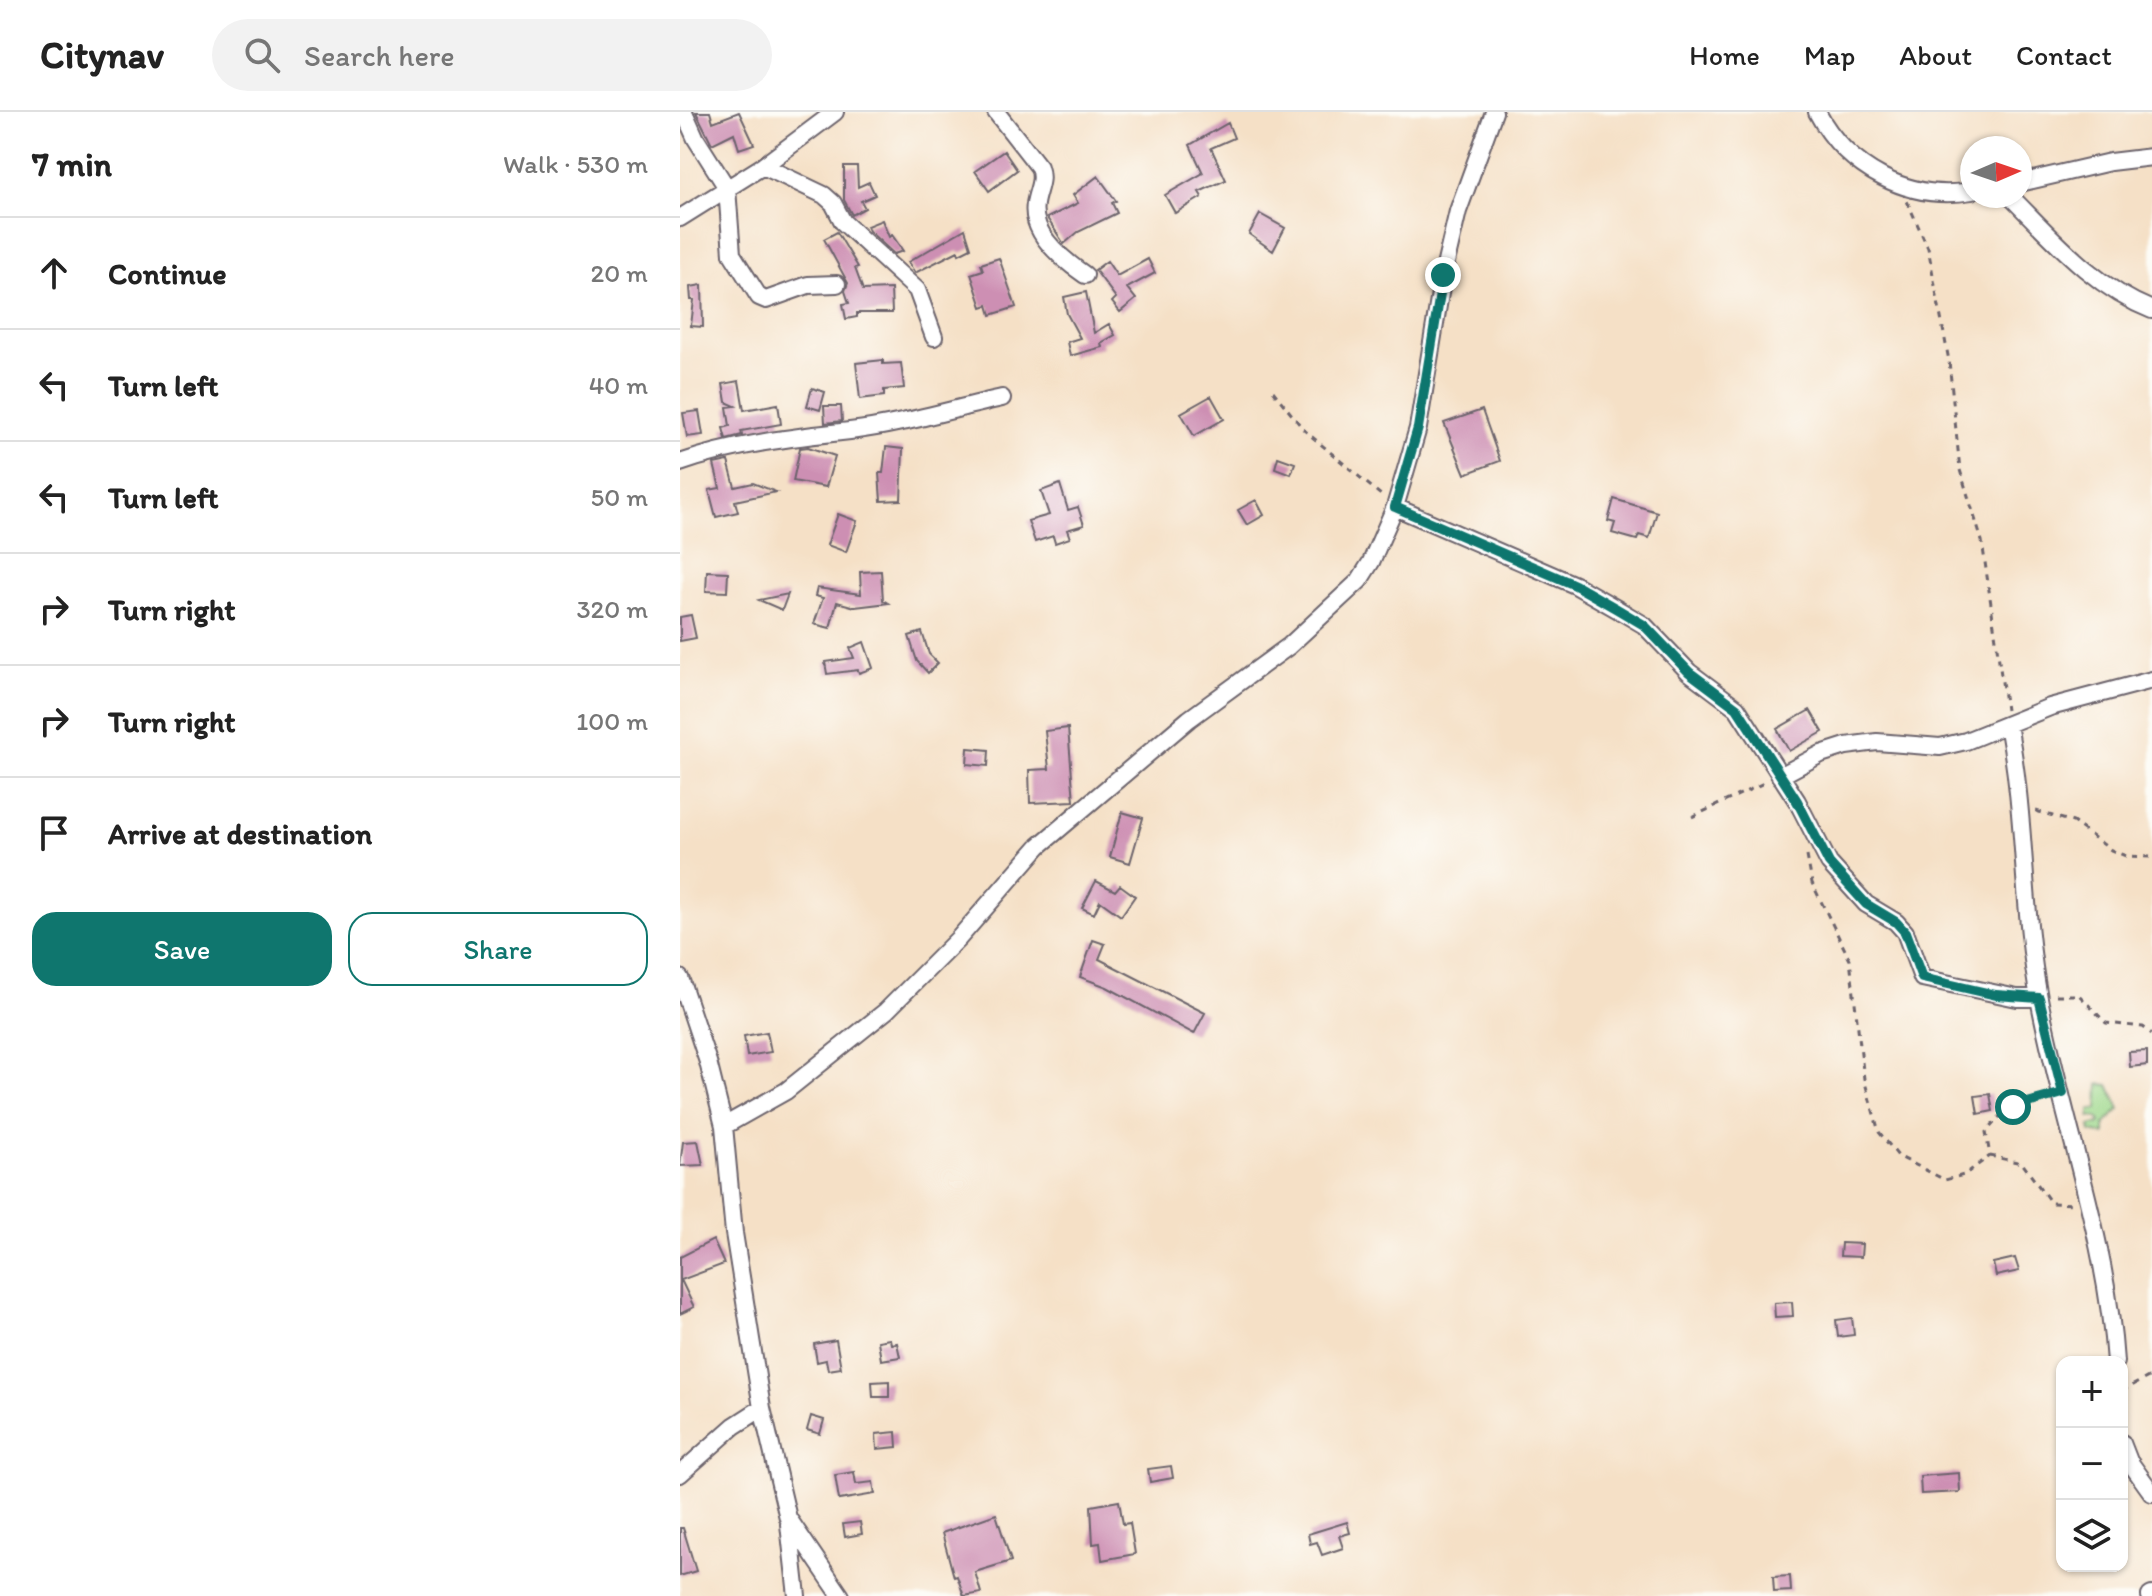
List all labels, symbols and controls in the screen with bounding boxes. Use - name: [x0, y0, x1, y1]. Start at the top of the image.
- search box: [212, 19, 772, 91]
- text: Citynav: [40, 32, 164, 78]
- icon: search: [240, 33, 284, 77]
- text: Search here: [304, 37, 455, 74]
- text: Home: [1689, 38, 1760, 72]
- text: Map: [1804, 38, 1855, 72]
- text: About: [1899, 38, 1972, 72]
- text: Contact: [2016, 38, 2112, 72]
- north arrow: [1960, 136, 2032, 208]
- text: 7 min: [32, 144, 112, 185]
- text: Walk · 530 m: [503, 148, 648, 180]
- icon: ahead: [32, 251, 76, 295]
- text: Continue: [108, 255, 227, 292]
- text: 20 m: [591, 257, 648, 289]
- route end: [1425, 257, 1461, 293]
- icon: left: [32, 363, 76, 407]
- text: Turn left: [108, 367, 219, 404]
- text: 40 m: [589, 369, 648, 401]
- icon: left: [32, 475, 76, 519]
- text: Turn left: [108, 479, 219, 516]
- text: 50 m: [591, 481, 648, 513]
- icon: right: [32, 587, 76, 631]
- text: Turn right: [108, 591, 236, 628]
- text: 320 m: [576, 593, 648, 625]
- icon: right: [32, 699, 76, 743]
- text: Turn right: [108, 703, 236, 740]
- text: 100 m: [576, 705, 648, 737]
- icon: arrive: [32, 811, 76, 855]
- text: Arrive at destination: [108, 815, 372, 852]
- button: Save: [32, 912, 332, 986]
- button: Share: [348, 912, 648, 986]
- route start: [1995, 1089, 2031, 1125]
- map controls: [2056, 1356, 2128, 1572]
- button: +: [2056, 1356, 2128, 1428]
- button: −: [2056, 1428, 2128, 1500]
- button: layers: [2056, 1500, 2128, 1572]

